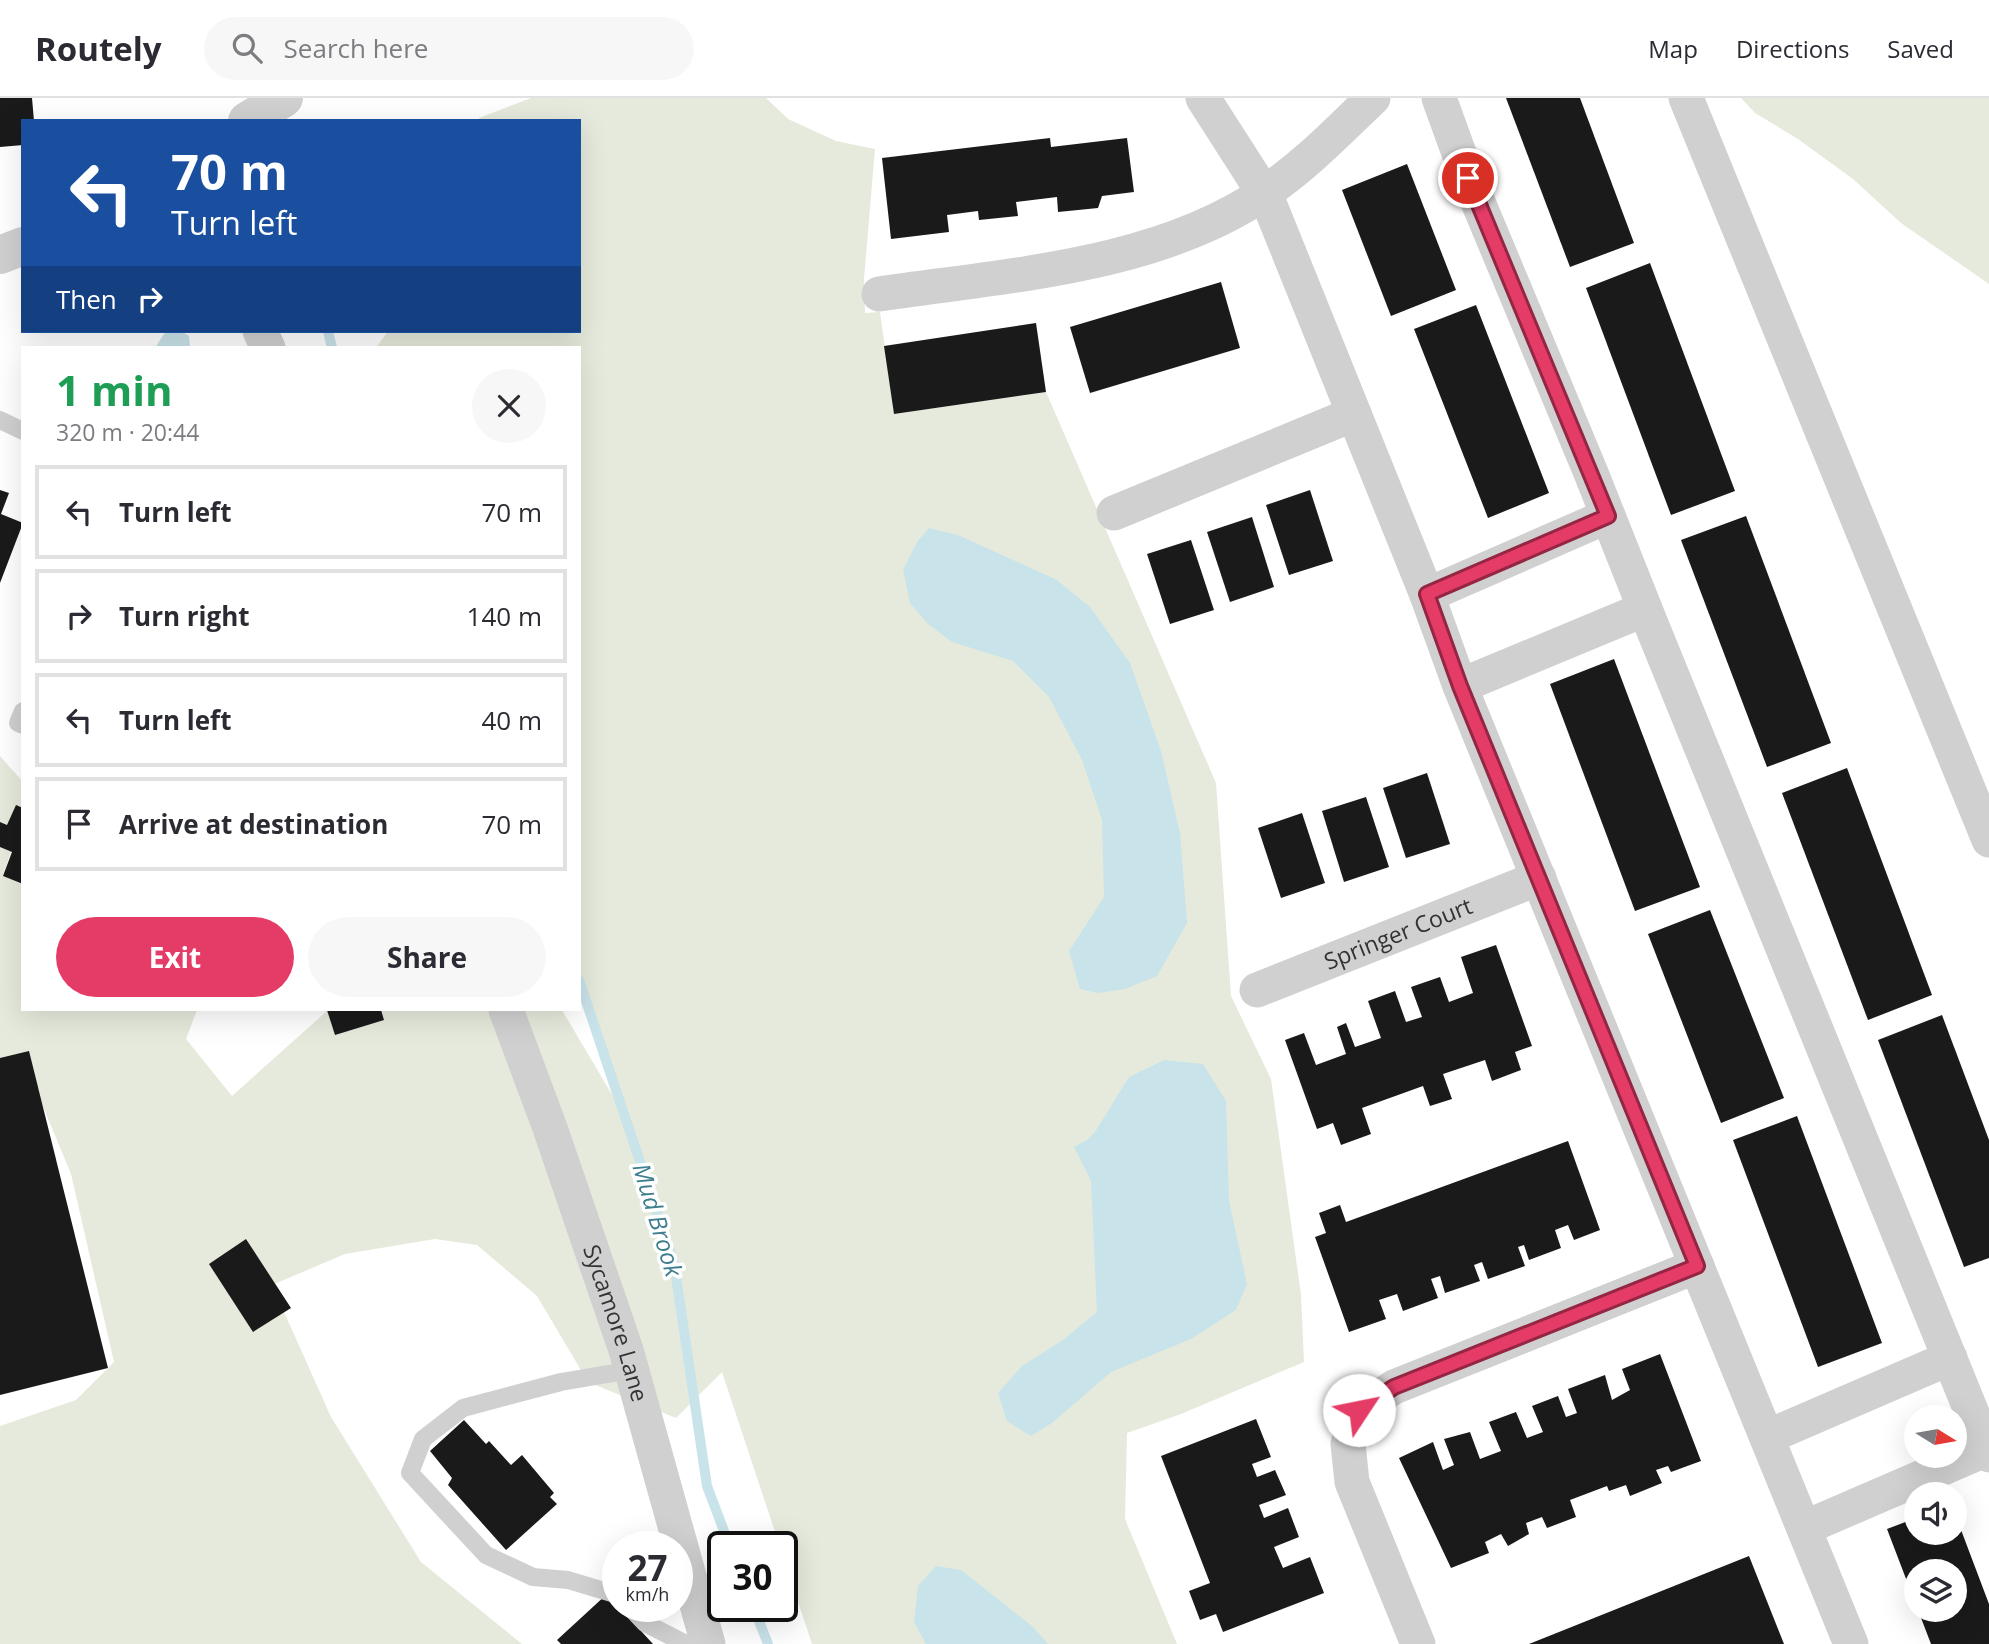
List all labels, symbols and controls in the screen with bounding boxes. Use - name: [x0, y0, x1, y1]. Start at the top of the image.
- search box: [204, 17, 694, 80]
- text: Routely: [35, 26, 162, 71]
- icon: search: [228, 29, 266, 67]
- text: Search here: [284, 30, 428, 66]
- text: Map: [1648, 32, 1698, 65]
- text: Directions: [1736, 32, 1849, 65]
- text: Saved: [1887, 32, 1954, 65]
- text: 70 m: [171, 138, 288, 204]
- icon: left: [56, 147, 147, 238]
- pin: [1438, 148, 1498, 208]
- icon: arrive: [1449, 159, 1487, 197]
- text: Turn left: [171, 201, 297, 244]
- icon: right: [131, 280, 169, 318]
- text: Then: [56, 281, 117, 317]
- text: 1 min: [56, 361, 173, 418]
- button: close: [472, 369, 546, 443]
- text: 320 m · 20:44: [56, 416, 199, 448]
- icon: left: [60, 493, 98, 531]
- text: Turn left: [119, 494, 231, 530]
- text: 70 m: [481, 494, 542, 530]
- icon: right: [60, 597, 98, 635]
- text: Turn right: [119, 598, 250, 634]
- text: 140 m: [467, 598, 542, 634]
- icon: left: [60, 701, 98, 739]
- text: Turn left: [119, 702, 231, 738]
- text: 40 m: [481, 702, 542, 738]
- icon: arrive: [60, 805, 98, 843]
- text: Arrive at destination: [119, 806, 388, 842]
- text: 70 m: [481, 806, 542, 842]
- street label: Springer Court: [1319, 889, 1477, 977]
- button: Exit: [56, 917, 294, 997]
- button: Share: [308, 917, 546, 997]
- water label: Mud Brook: [626, 1159, 692, 1281]
- street label: Sycamore Lane: [576, 1240, 657, 1405]
- position arrow: [1322, 1373, 1396, 1447]
- north arrow: [1904, 1405, 1967, 1468]
- map controls: [1904, 1405, 1967, 1622]
- button: sound: [1904, 1482, 1967, 1545]
- speed limit sign: 30: [707, 1531, 798, 1622]
- text: 27: [627, 1544, 668, 1591]
- button: layers: [1904, 1559, 1967, 1622]
- text: km/h: [626, 1582, 669, 1606]

